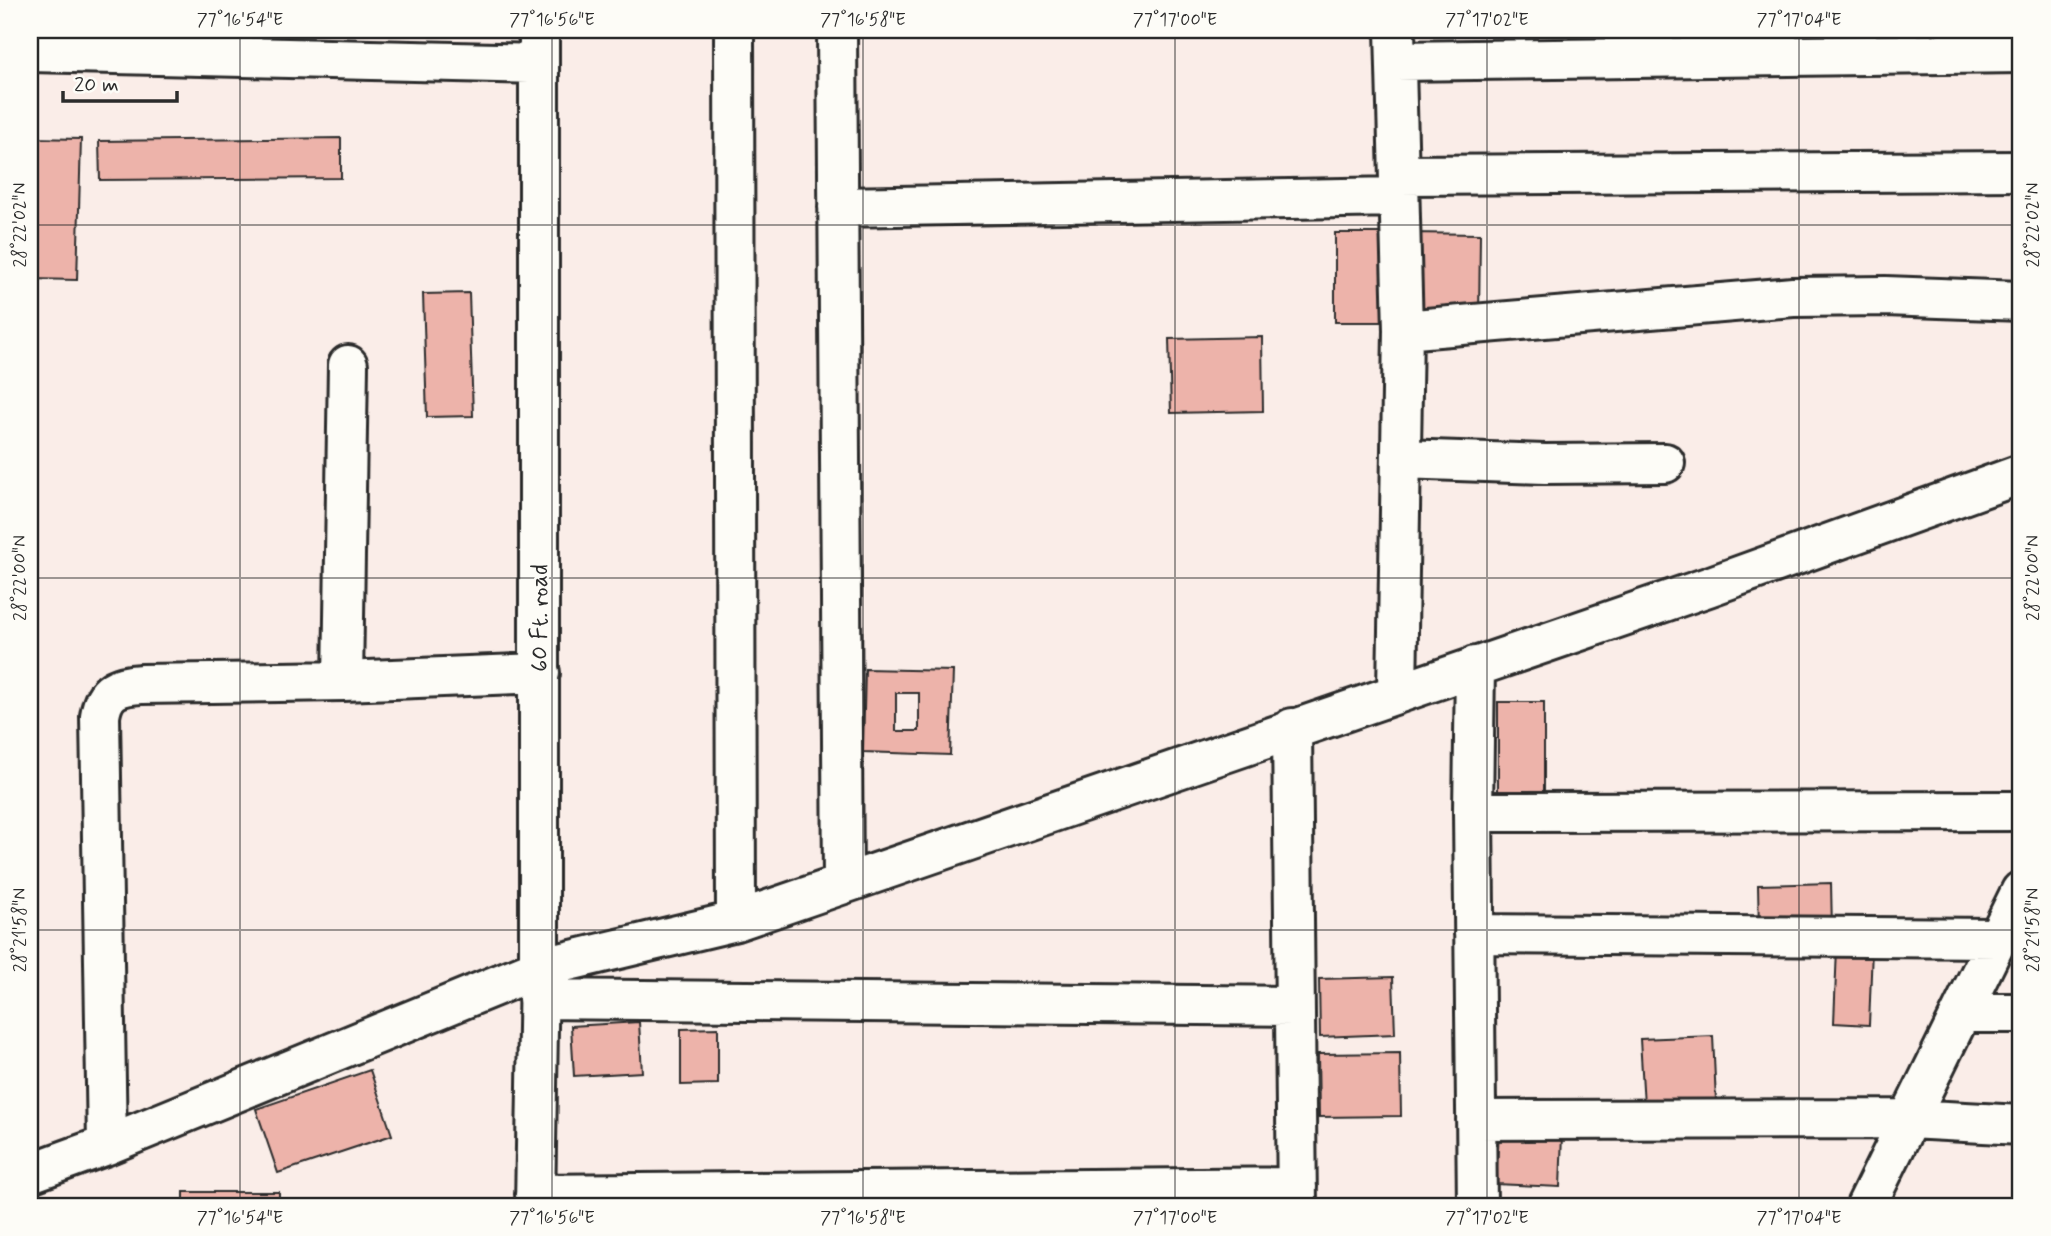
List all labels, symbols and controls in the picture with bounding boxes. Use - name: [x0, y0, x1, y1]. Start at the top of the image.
- text: 77°16'54"E: [197, 8, 283, 32]
- text: 77°16'56"E: [509, 8, 595, 32]
- text: 77°16'58"E: [820, 8, 906, 32]
- text: 77°17'00"E: [1133, 8, 1217, 32]
- text: 77°17'02"E: [1445, 8, 1529, 32]
- text: 77°17'04"E: [1756, 8, 1842, 32]
- scale bar: [63, 60, 177, 104]
- text: 20 m: [74, 71, 119, 99]
- text: 28°22'02"N: [8, 182, 32, 268]
- text: 28°22'02"N: [2021, 182, 2045, 268]
- text: 28°22'00"N: [8, 535, 32, 621]
- text: 28°22'00"N: [2021, 535, 2045, 621]
- street label: 60 Ft. road: [525, 564, 556, 672]
- text: 28°21'58"N: [8, 888, 32, 972]
- text: 28°21'58"N: [2021, 888, 2045, 972]
- text: 77°16'54"E: [197, 1206, 283, 1230]
- text: 77°16'56"E: [509, 1206, 595, 1230]
- text: 77°16'58"E: [820, 1206, 906, 1230]
- text: 77°17'00"E: [1133, 1206, 1217, 1230]
- text: 77°17'02"E: [1445, 1206, 1529, 1230]
- text: 77°17'04"E: [1756, 1206, 1842, 1230]

